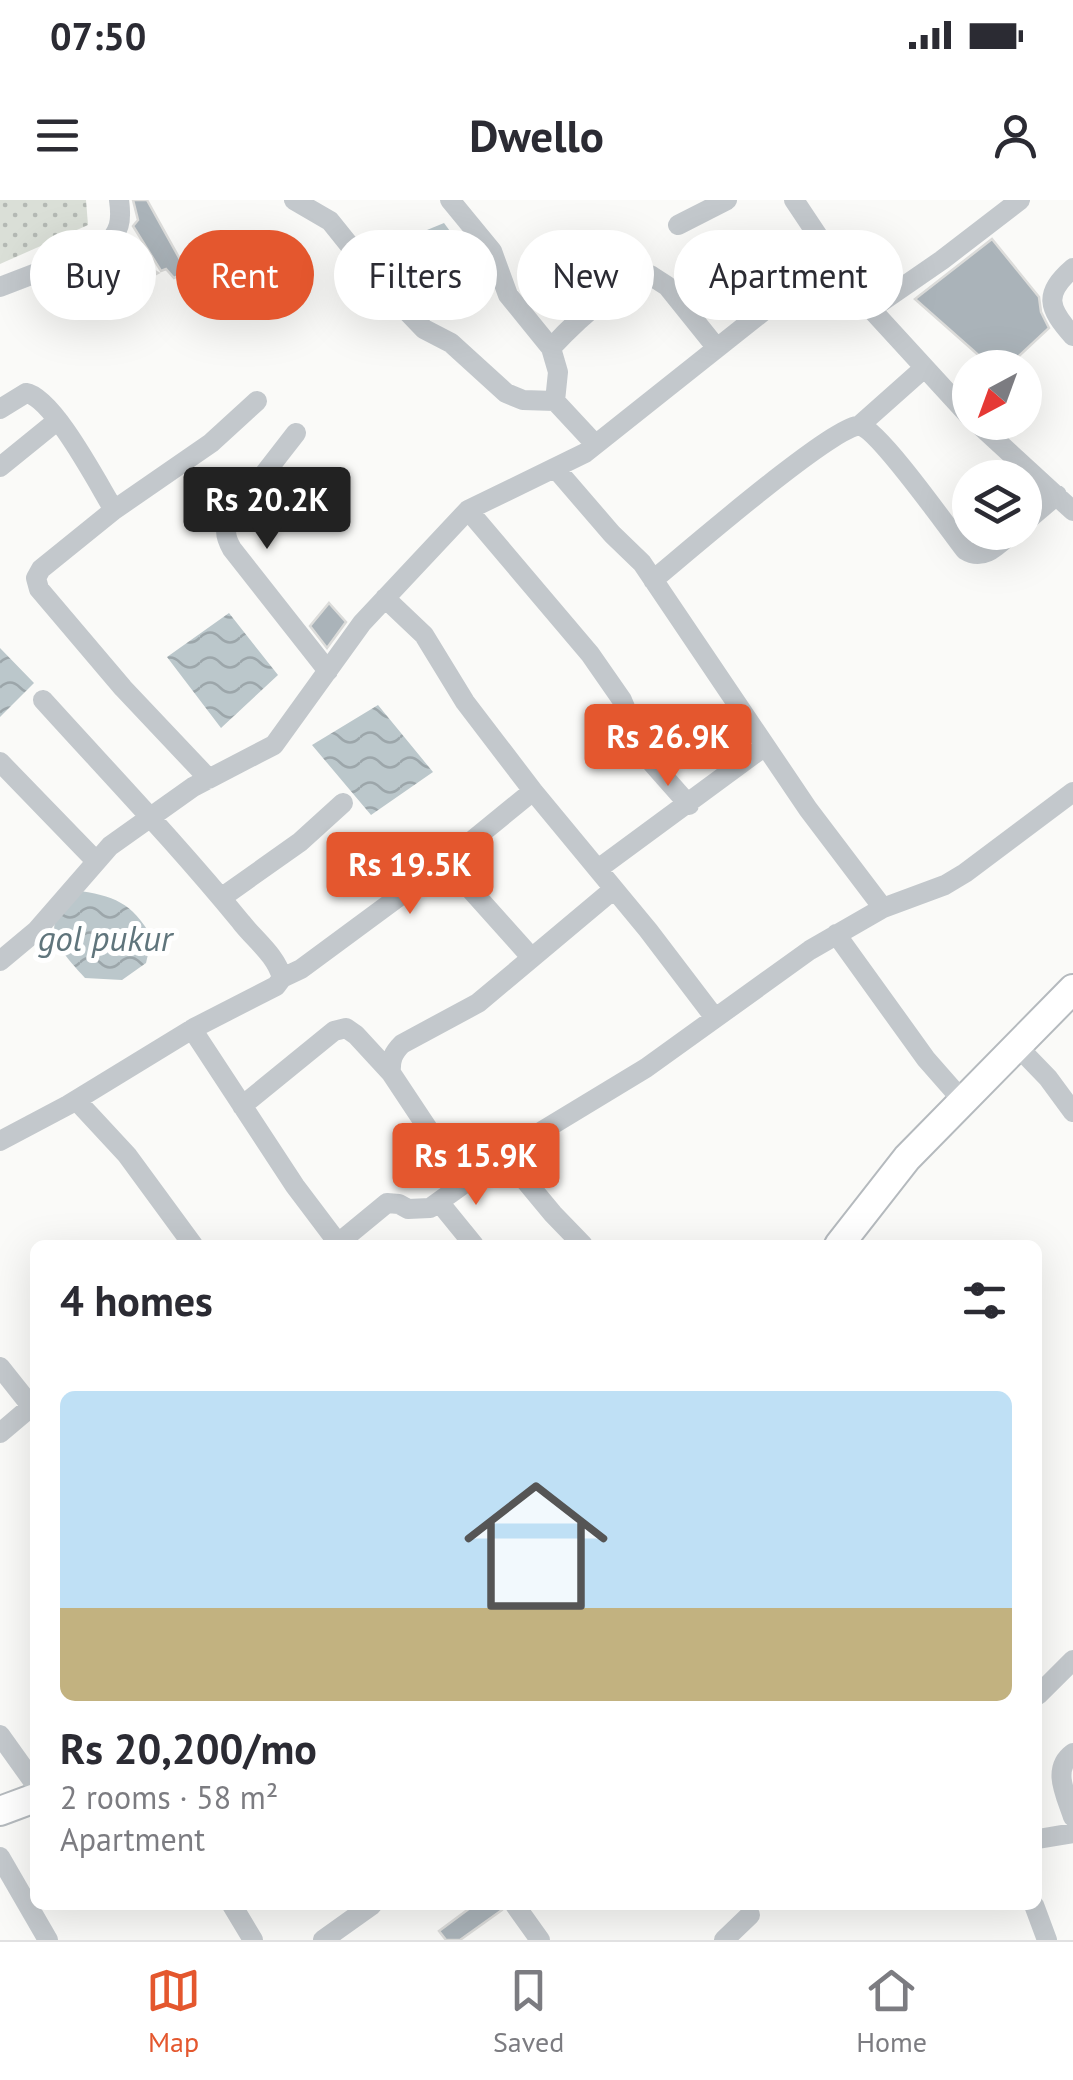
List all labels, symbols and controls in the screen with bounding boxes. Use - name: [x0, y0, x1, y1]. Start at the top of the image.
- text: 07:50: [50, 11, 146, 60]
- text: Dwello: [469, 106, 604, 164]
- icon: menu: [30, 108, 85, 163]
- icon: person: [988, 108, 1043, 163]
- chip: Buy: [30, 230, 156, 320]
- chip: Rent: [176, 230, 314, 320]
- chip: Filters: [334, 230, 497, 320]
- chip: New: [517, 230, 654, 320]
- chip: Apartment: [674, 230, 903, 320]
- north arrow: [952, 350, 1042, 440]
- map controls: [952, 350, 1042, 550]
- button: layers: [952, 460, 1042, 550]
- pin: Rs 20.2K: [164, 467, 370, 552]
- text: Rs 20.2K: [205, 478, 329, 520]
- pin: Rs 26.9K: [565, 704, 771, 789]
- text: Rs 26.9K: [606, 715, 730, 757]
- pin: Rs 19.5K: [307, 832, 513, 917]
- text: Rs 19.5K: [348, 843, 472, 885]
- water label: gol pukur: [38, 915, 175, 961]
- pin: Rs 15.9K: [373, 1123, 579, 1208]
- text: Rs 15.9K: [414, 1134, 538, 1176]
- text: 4 homes: [60, 1273, 213, 1328]
- icon: filters: [957, 1273, 1012, 1328]
- icon: home: [446, 1456, 626, 1636]
- text: Rs 20,200/mo: [60, 1721, 317, 1776]
- text: 2 rooms · 58 m²: [60, 1776, 278, 1818]
- text: Apartment: [60, 1818, 205, 1860]
- tab: Map: [146, 1963, 201, 2060]
- tab: Saved: [493, 1963, 564, 2060]
- tab: Home: [856, 1963, 927, 2060]

